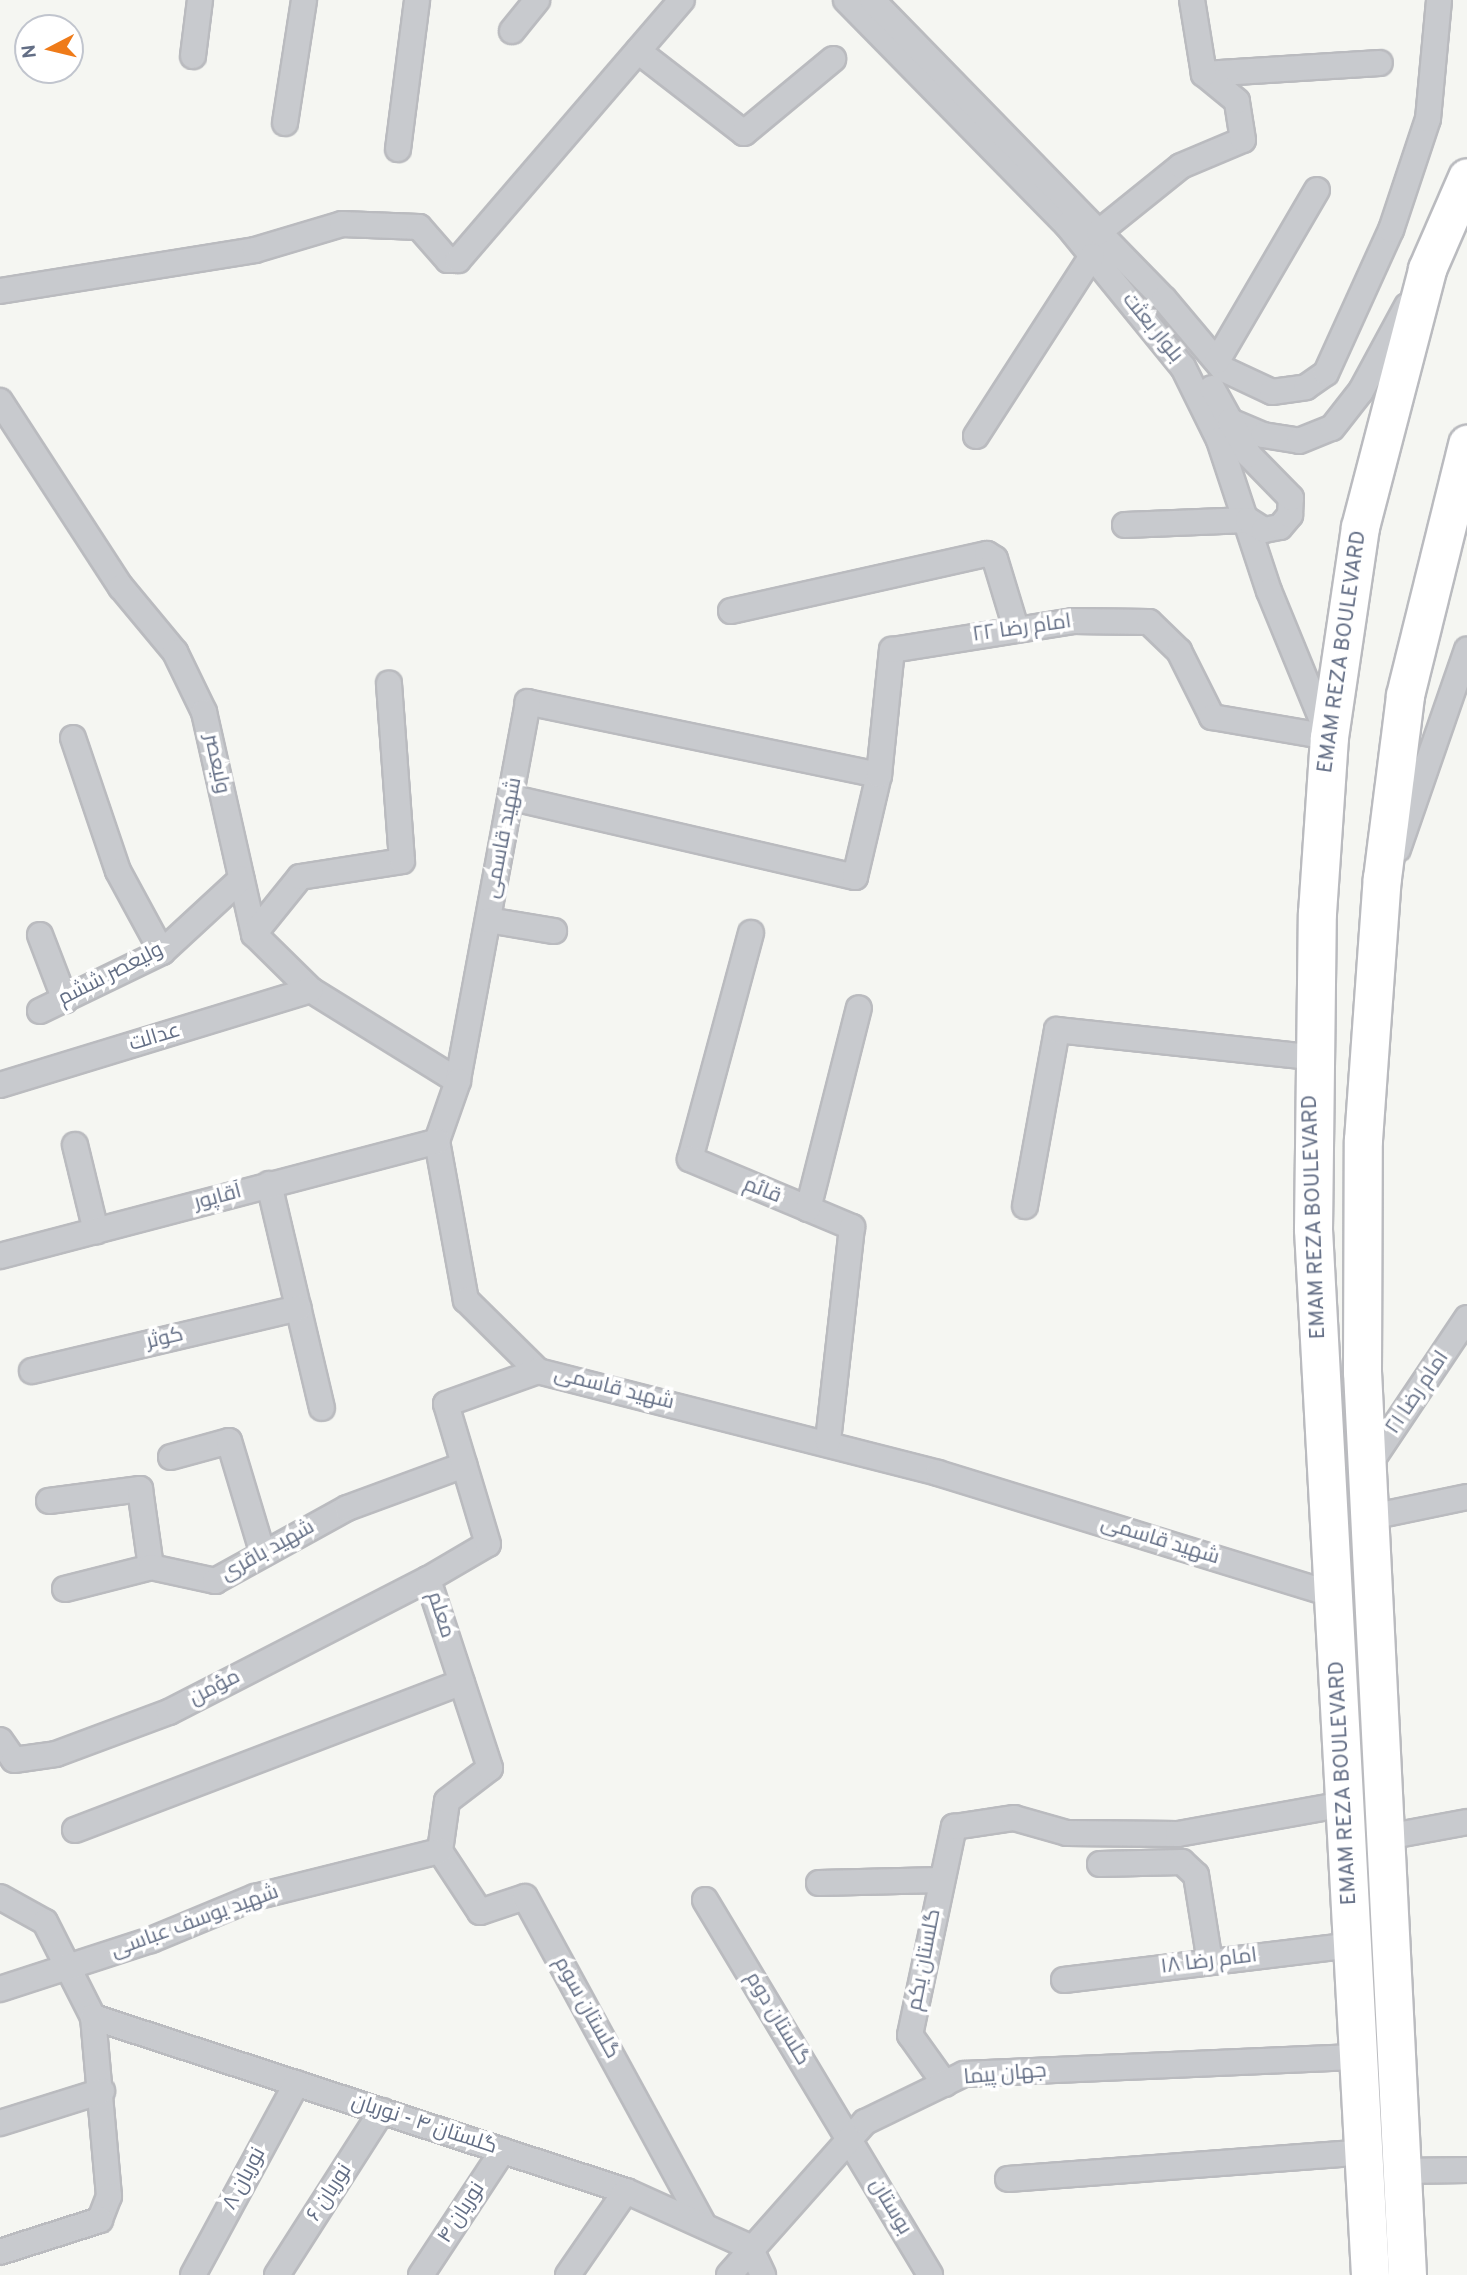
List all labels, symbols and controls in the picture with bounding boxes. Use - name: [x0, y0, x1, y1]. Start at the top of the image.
- north arrow: [14, 14, 84, 84]
- text: N: [17, 43, 43, 60]
- street label: بلوار بعثت: [1116, 288, 1188, 368]
- street label: EMAM REZA BOULEVARD: [1313, 529, 1373, 775]
- street label: امام رضا ۲۲: [971, 610, 1073, 648]
- street label: ولیعصر: [197, 732, 235, 796]
- street label: شهید قاسمی: [480, 775, 528, 901]
- street label: ولیعصر ششم: [54, 938, 168, 1012]
- street label: عدالت: [126, 1018, 184, 1058]
- street label: EMAM REZA BOULEVARD: [1298, 1094, 1332, 1340]
- street label: قائم: [740, 1172, 784, 1210]
- street label: آقاپور: [192, 1180, 244, 1216]
- street label: کوثر: [144, 1323, 186, 1355]
- street label: امام رضا ۲۱: [1381, 1347, 1455, 1439]
- street label: شهید قاسمی: [551, 1362, 677, 1416]
- street label: شهید قاسمی: [1098, 1511, 1222, 1571]
- street label: شهید باقری: [217, 1515, 319, 1587]
- street label: معلم: [421, 1589, 459, 1641]
- street label: EMAM REZA BOULEVARD: [1325, 1660, 1363, 1906]
- street label: مؤمن: [185, 1665, 245, 1711]
- street label: شهید یوسف عباسی: [108, 1880, 282, 1964]
- street label: گلستان یکم: [903, 1907, 947, 2013]
- street label: امام رضا ۱۸: [1159, 1944, 1259, 1980]
- street label: گلستان سوم: [548, 1953, 624, 2063]
- street label: گلستان دوم: [739, 1968, 815, 2070]
- street label: جهان پیما: [963, 2059, 1047, 2091]
- street label: گلستان ۴ - نوریان: [348, 2090, 500, 2160]
- street label: نوریان ۸: [218, 2143, 272, 2215]
- street label: نوریان ۶: [302, 2159, 358, 2227]
- street label: بوستان: [863, 2174, 917, 2240]
- street label: نوریان ۴: [433, 2178, 491, 2248]

